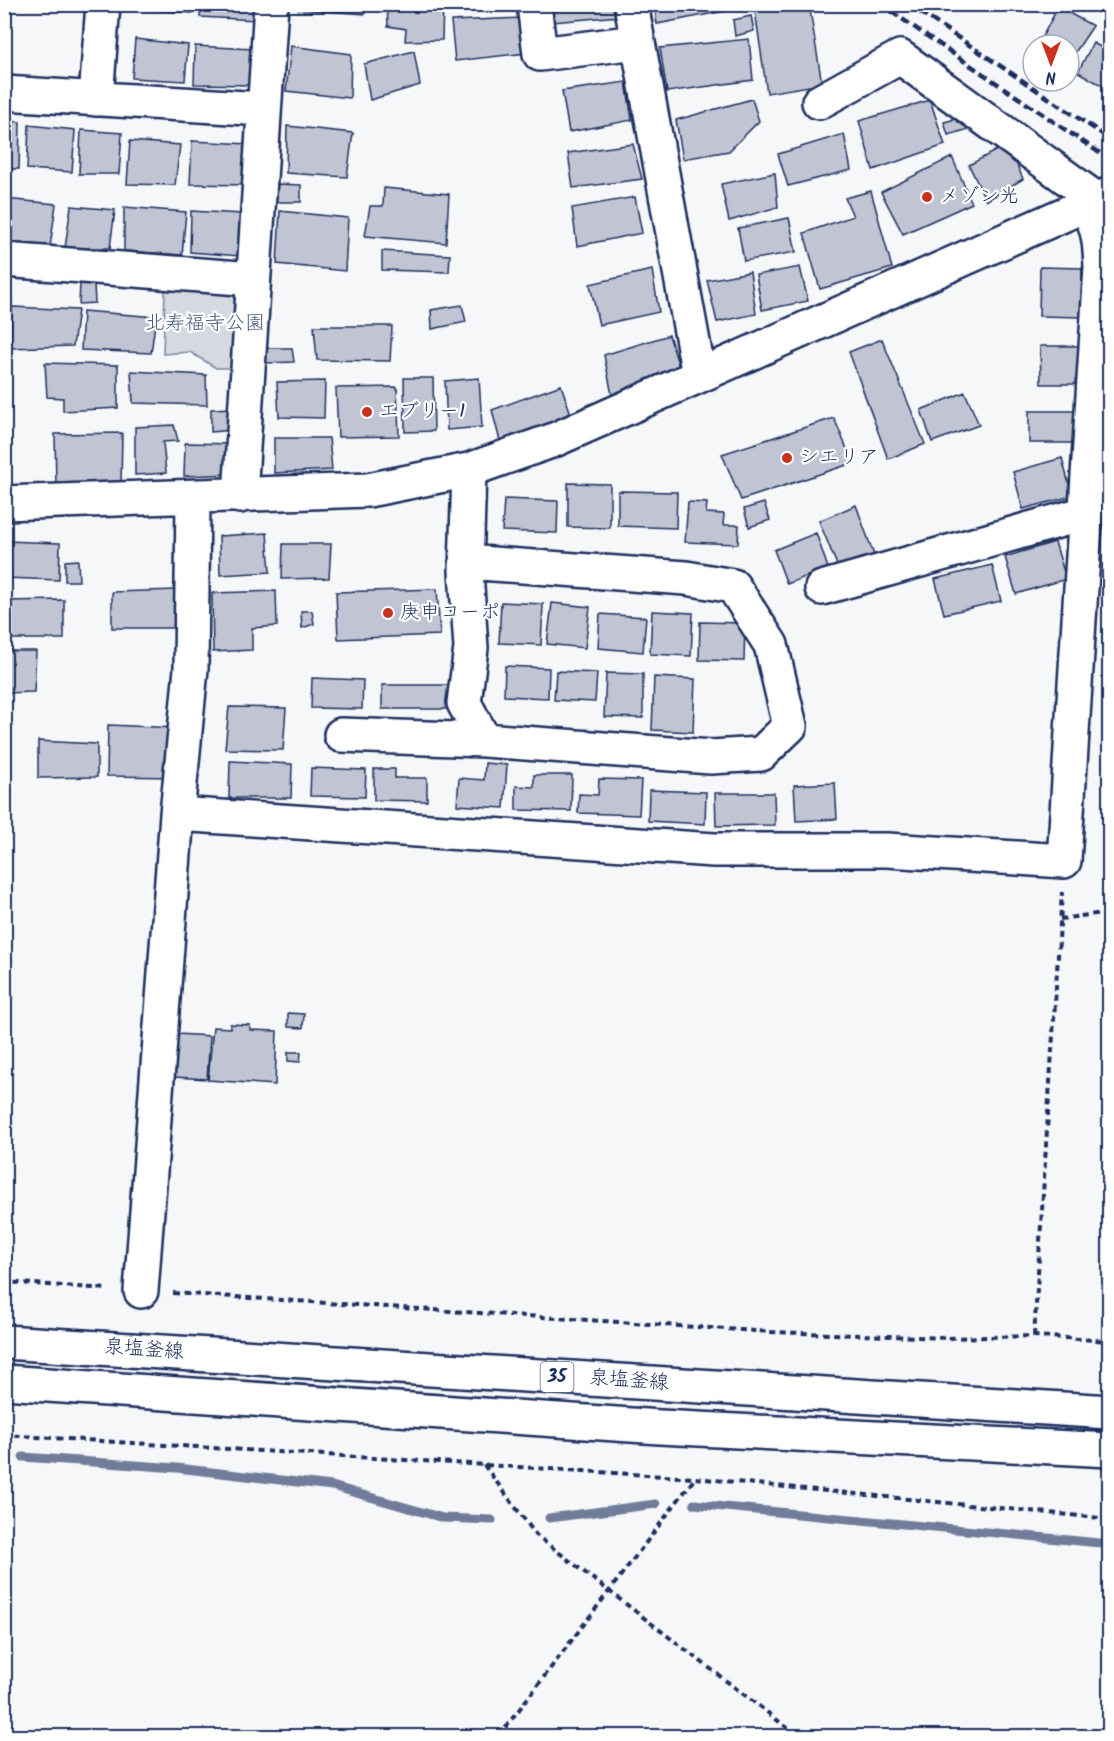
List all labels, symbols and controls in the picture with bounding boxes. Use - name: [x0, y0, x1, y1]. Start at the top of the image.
- north arrow: [1021, 33, 1081, 93]
- text: N: [1046, 64, 1056, 89]
- place label: メゾン光: [939, 181, 1019, 213]
- marker: メゾン光: [920, 190, 934, 204]
- park label: 北寿福寺公園: [145, 308, 265, 340]
- place label: エブリー1: [379, 396, 465, 428]
- marker: エブリー1: [360, 405, 374, 419]
- place label: シエリア: [799, 442, 879, 474]
- marker: シエリア: [780, 451, 794, 465]
- place label: 庚申コーポ: [400, 597, 500, 629]
- marker: 庚申コーポ: [381, 606, 395, 620]
- street label: 泉塩釜線: [103, 1331, 185, 1369]
- road number: 35: [540, 1362, 574, 1392]
- street label: 泉塩釜線: [588, 1362, 670, 1400]

